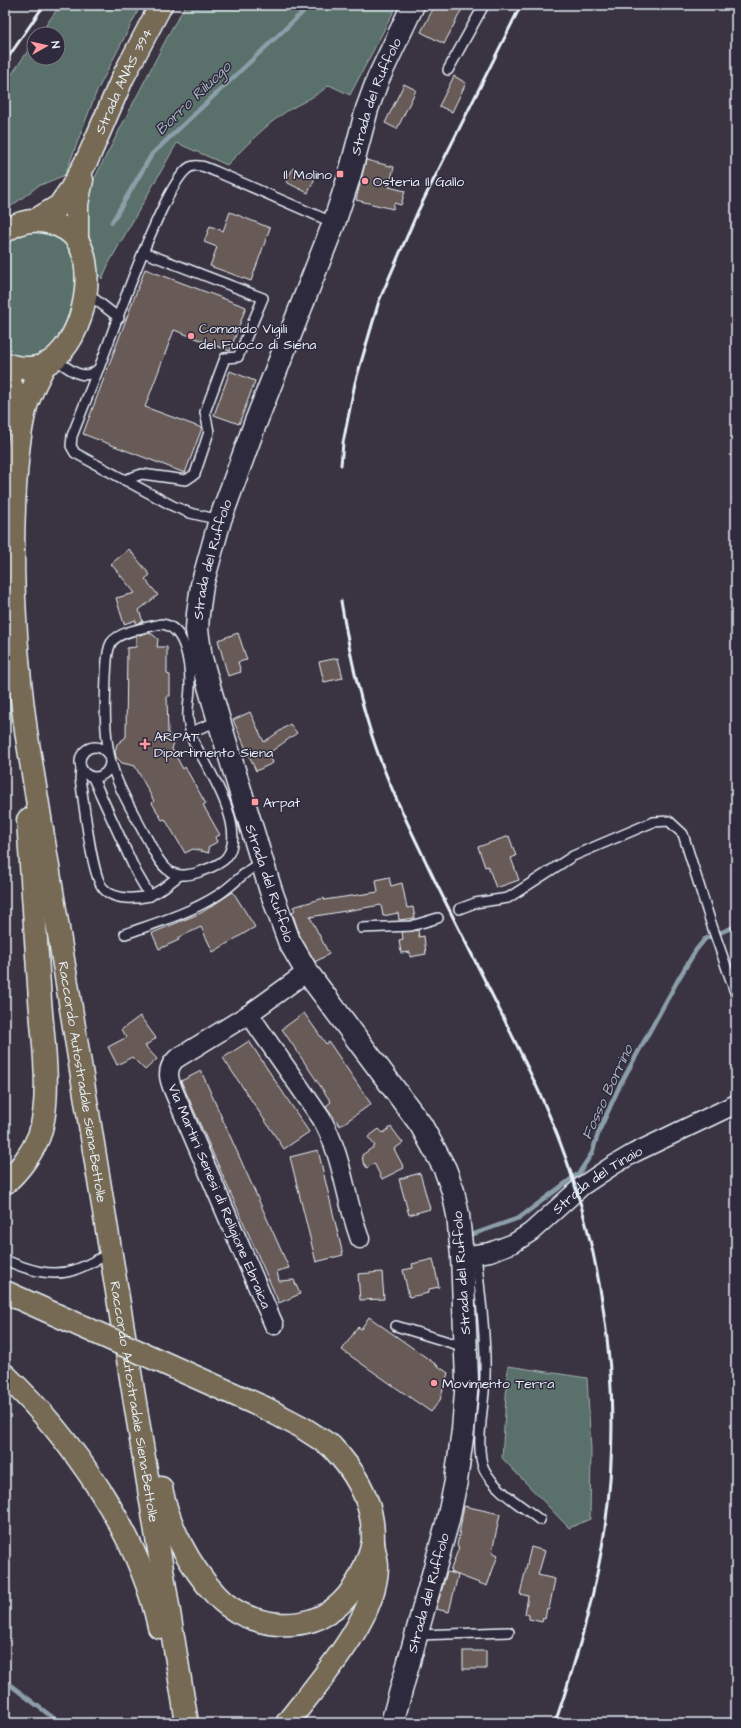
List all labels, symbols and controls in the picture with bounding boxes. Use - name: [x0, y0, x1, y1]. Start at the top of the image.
- street label: Strada ANAS 394: [91, 24, 158, 137]
- north arrow: [26, 26, 66, 66]
- street label: Strada del Ruffolo: [346, 35, 407, 157]
- text: N: [47, 40, 63, 49]
- water label: Borro Riluogo: [151, 56, 238, 141]
- place label: Il Molino: [283, 165, 332, 185]
- marker: Il Molino: [335, 169, 345, 179]
- place label: Osteria Il Gallo: [373, 172, 464, 192]
- marker: Osteria Il Gallo: [360, 176, 370, 186]
- place label: Comando Vigili del Fuoco di Siena: [199, 319, 316, 355]
- marker: Comando Vigili del Fuoco di Siena: [186, 331, 196, 341]
- street label: Strada del Ruffolo: [189, 497, 238, 620]
- place label: ARPAT Dipartimento Siena: [154, 727, 273, 763]
- marker: ARPAT Dipartimento Siena: [139, 738, 151, 750]
- place label: Arpat: [263, 793, 301, 813]
- marker: Arpat: [250, 797, 260, 807]
- street label: Strada del Ruffolo: [239, 822, 299, 945]
- street label: Raccordo Autostradale Siena-Bettolle: [53, 960, 111, 1204]
- water label: Fosso Borrino: [576, 1040, 639, 1143]
- street label: Via Martiri Senesi di Religione Ebraica: [163, 1081, 276, 1312]
- street label: Strada del Tinaio: [548, 1141, 646, 1219]
- street label: Strada del Ruffolo: [448, 1210, 476, 1335]
- street label: Raccordo Autostradale Siena-Bettolle: [104, 1280, 163, 1524]
- place label: Movimento Terra: [442, 1374, 554, 1394]
- marker: Movimento Terra: [429, 1378, 439, 1388]
- street label: Strada del Ruffolo: [403, 1531, 455, 1655]

